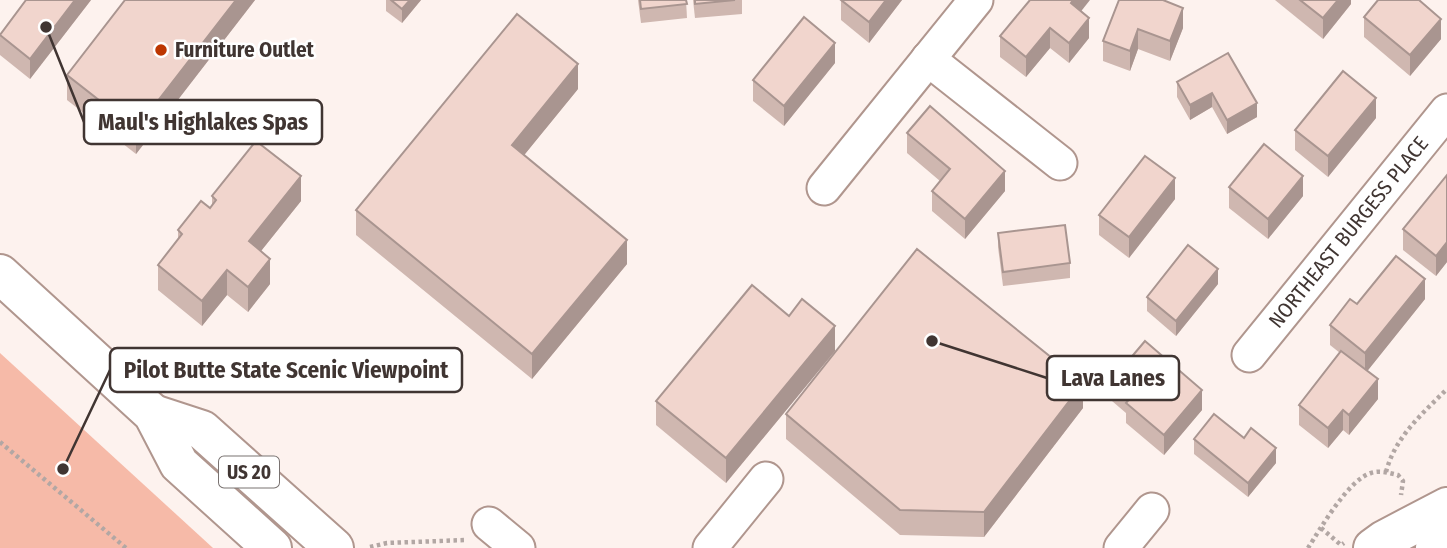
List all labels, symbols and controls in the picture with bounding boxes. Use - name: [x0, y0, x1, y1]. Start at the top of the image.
- place label: Furniture Outlet: [175, 37, 315, 63]
- marker: Furniture Outlet: [153, 42, 169, 58]
- callout: Maul's Highlakes Spas: [84, 100, 322, 144]
- text: Maul's Highlakes Spas: [98, 108, 308, 136]
- street label: NORTHEAST BURGESS PLACE: [1263, 131, 1434, 333]
- callout: Pilot Butte State Scenic Viewpoint: [110, 348, 462, 392]
- text: Pilot Butte State Scenic Viewpoint: [124, 356, 449, 384]
- callout: Lava Lanes: [1047, 356, 1179, 400]
- text: Lava Lanes: [1061, 364, 1165, 392]
- road number: US 20: [219, 457, 279, 488]

